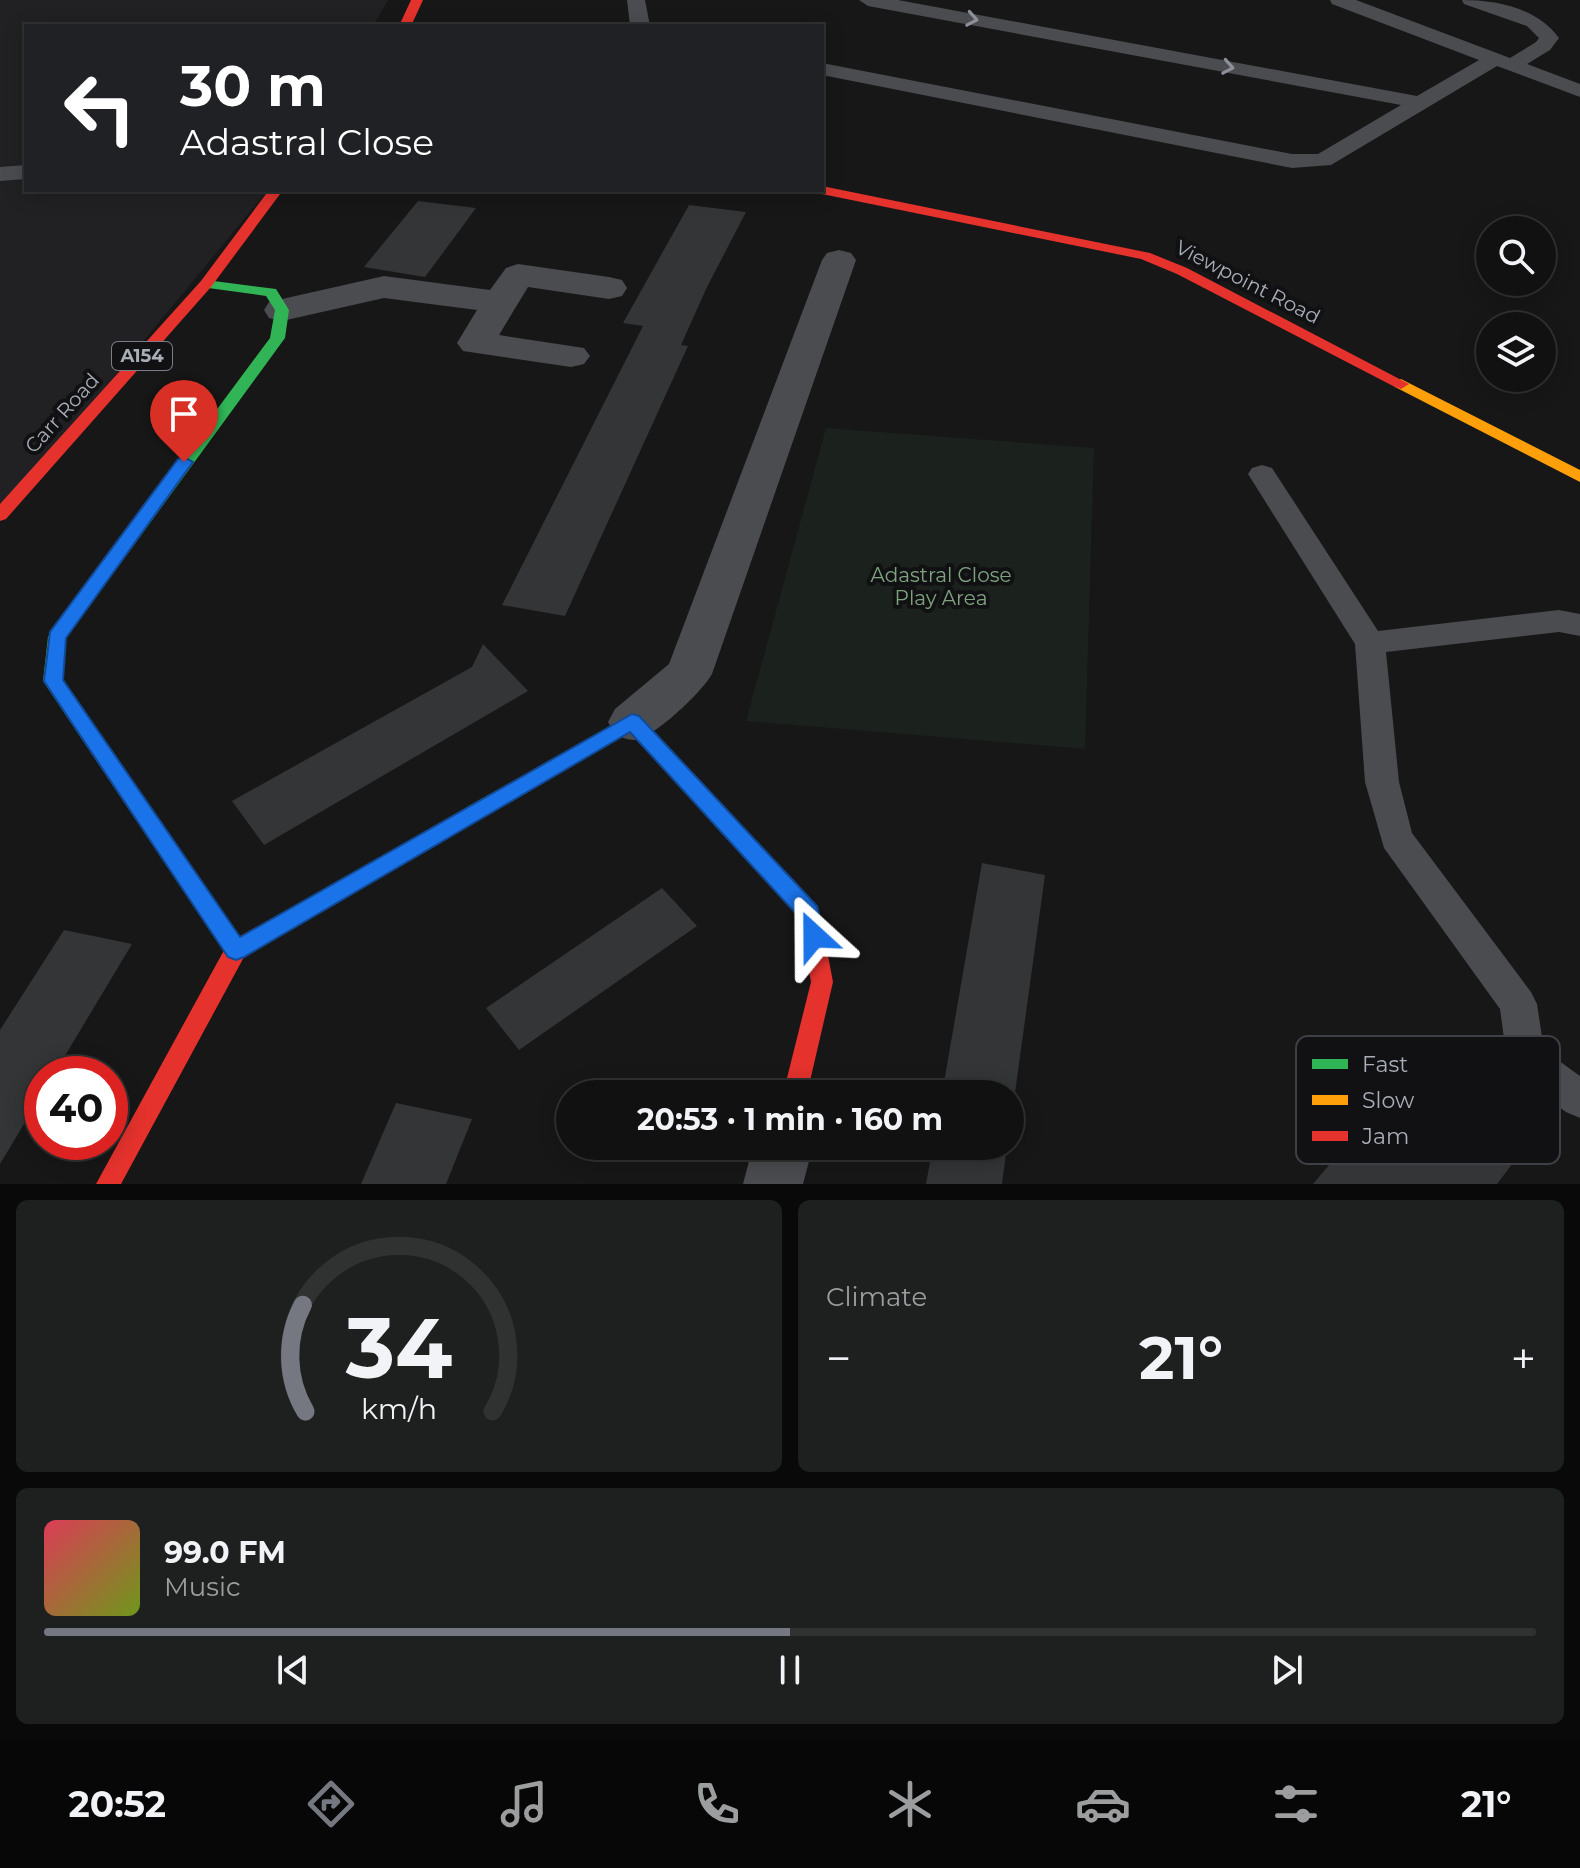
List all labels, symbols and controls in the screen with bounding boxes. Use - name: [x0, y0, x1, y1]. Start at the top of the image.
- one-way arrow: [965, 10, 979, 27]
- text: 30 m: [180, 52, 326, 120]
- icon: left: [48, 56, 152, 160]
- one-way arrow: [1221, 57, 1234, 74]
- text: Adastral Close: [180, 120, 434, 164]
- map controls: [1476, 216, 1556, 392]
- button: search: [1476, 216, 1556, 296]
- street label: Viewpoint Road: [1172, 235, 1324, 329]
- button: layers: [1476, 312, 1556, 392]
- road number: A154: [112, 342, 172, 370]
- street label: Carr Road: [20, 368, 104, 458]
- pin: [150, 380, 218, 462]
- icon: arrive: [162, 392, 206, 436]
- park label: Adastral Close Play Area: [870, 563, 1012, 610]
- position arrow: [772, 894, 856, 978]
- legend: [1296, 1036, 1560, 1164]
- text: Fast: [1362, 1051, 1408, 1078]
- speed limit sign: 40: [24, 1056, 128, 1160]
- text: Slow: [1362, 1087, 1415, 1114]
- text: 20:53 · 1 min · 160 m: [637, 1101, 943, 1138]
- text: Jam: [1361, 1123, 1409, 1150]
- text: Climate: [826, 1281, 927, 1313]
- text: 34: [345, 1297, 452, 1399]
- text: 21°: [1139, 1321, 1223, 1394]
- text: −: [826, 1331, 851, 1385]
- text: +: [1511, 1331, 1536, 1385]
- text: km/h: [361, 1391, 437, 1426]
- text: 99.0 FM: [164, 1534, 286, 1571]
- text: Music: [164, 1571, 241, 1603]
- icon: previous: [271, 1648, 315, 1692]
- icon: pause: [768, 1648, 812, 1692]
- icon: next: [1265, 1648, 1309, 1692]
- icon: directions: [303, 1776, 359, 1832]
- icon: music: [496, 1776, 552, 1832]
- icon: phone: [689, 1776, 745, 1832]
- icon: climate: [882, 1776, 938, 1832]
- icon: car: [1075, 1776, 1131, 1832]
- icon: filters: [1268, 1776, 1324, 1832]
- text: 20:52: [68, 1782, 166, 1826]
- text: 21°: [1461, 1782, 1511, 1826]

